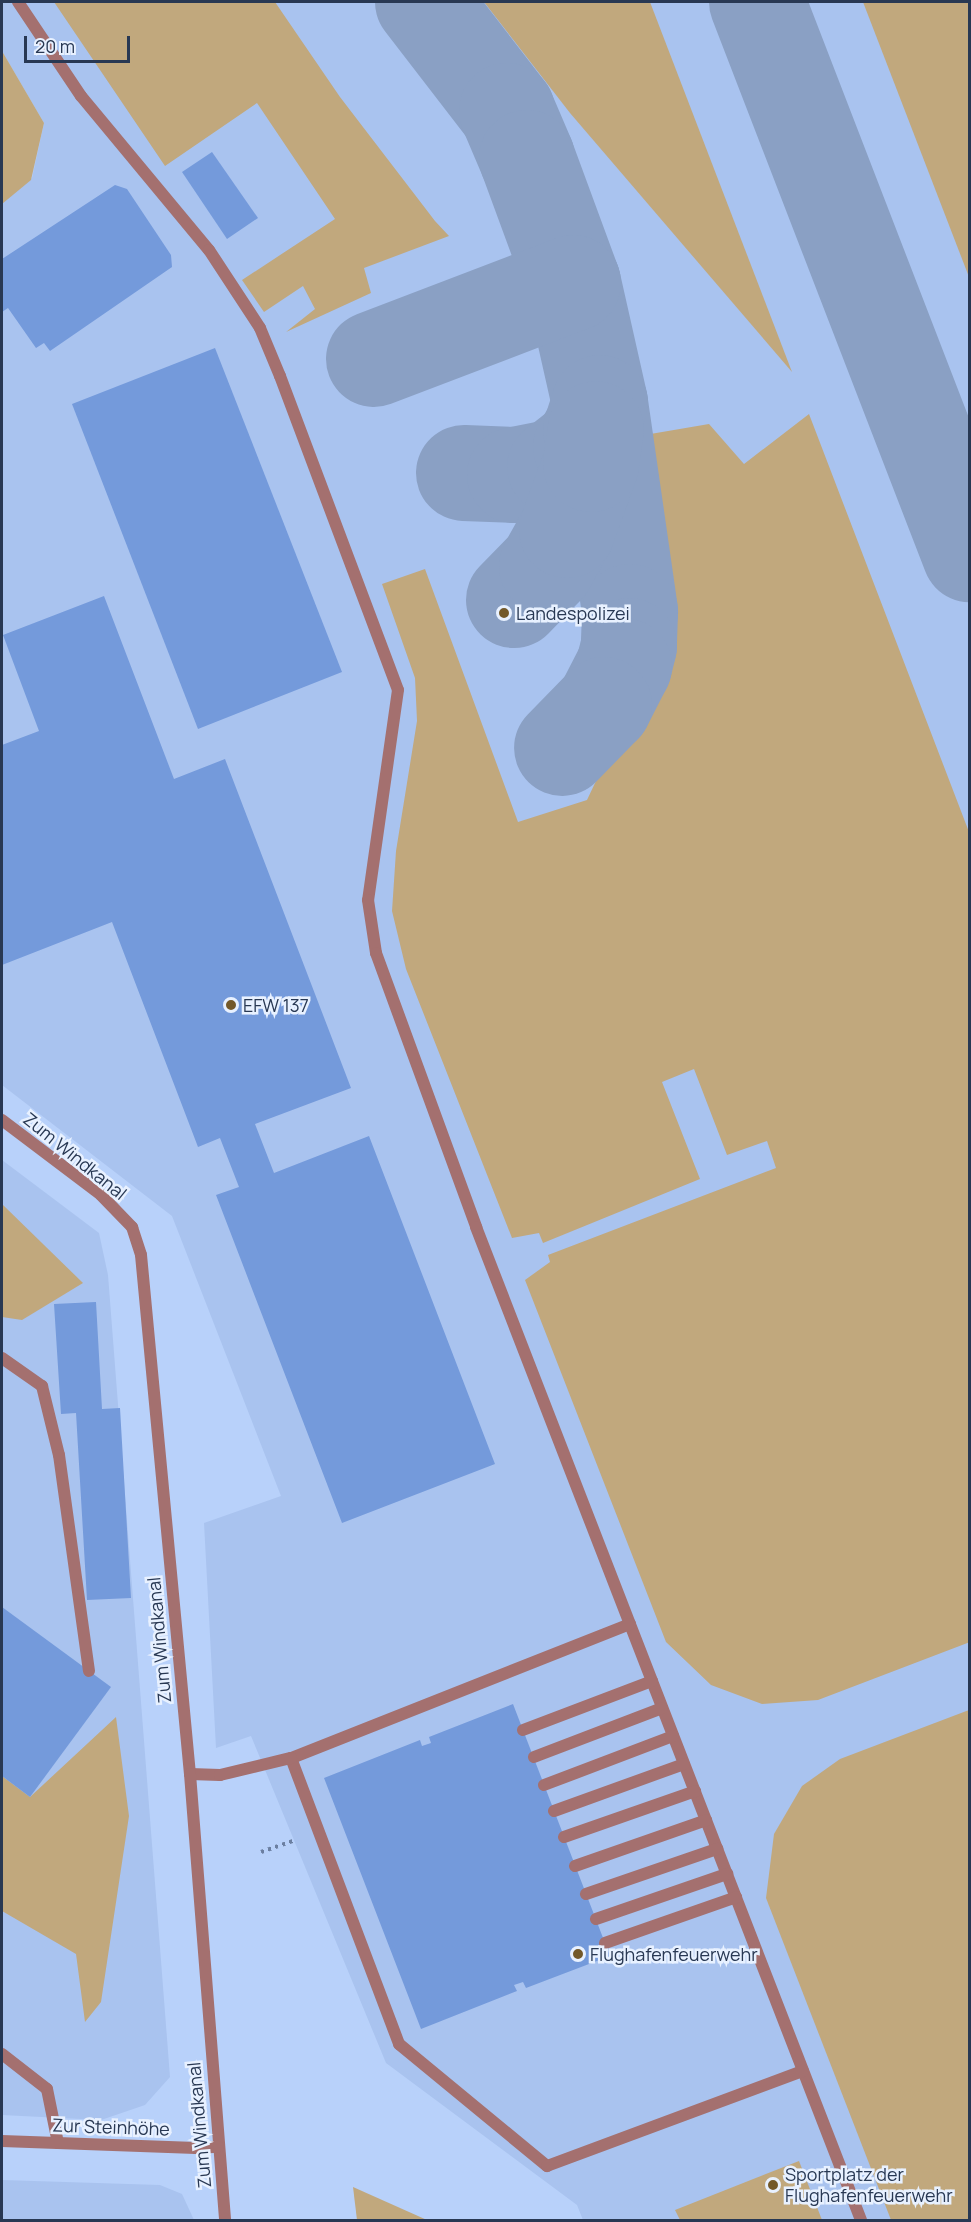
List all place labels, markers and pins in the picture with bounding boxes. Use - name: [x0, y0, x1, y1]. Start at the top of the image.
- place label: Landespolizei: [516, 602, 630, 624]
- marker: Landespolizei: [497, 606, 511, 620]
- place label: EFW 137: [243, 994, 309, 1016]
- marker: EFW 137: [224, 998, 238, 1012]
- place label: Flughafenfeuerwehr: [590, 1943, 758, 1965]
- marker: Flughafenfeuerwehr: [571, 1947, 585, 1961]
- place label: Sportplatz der Flughafenfeuerwehr: [785, 2164, 953, 2206]
- marker: Sportplatz der Flughafenfeuerwehr: [766, 2178, 780, 2192]

